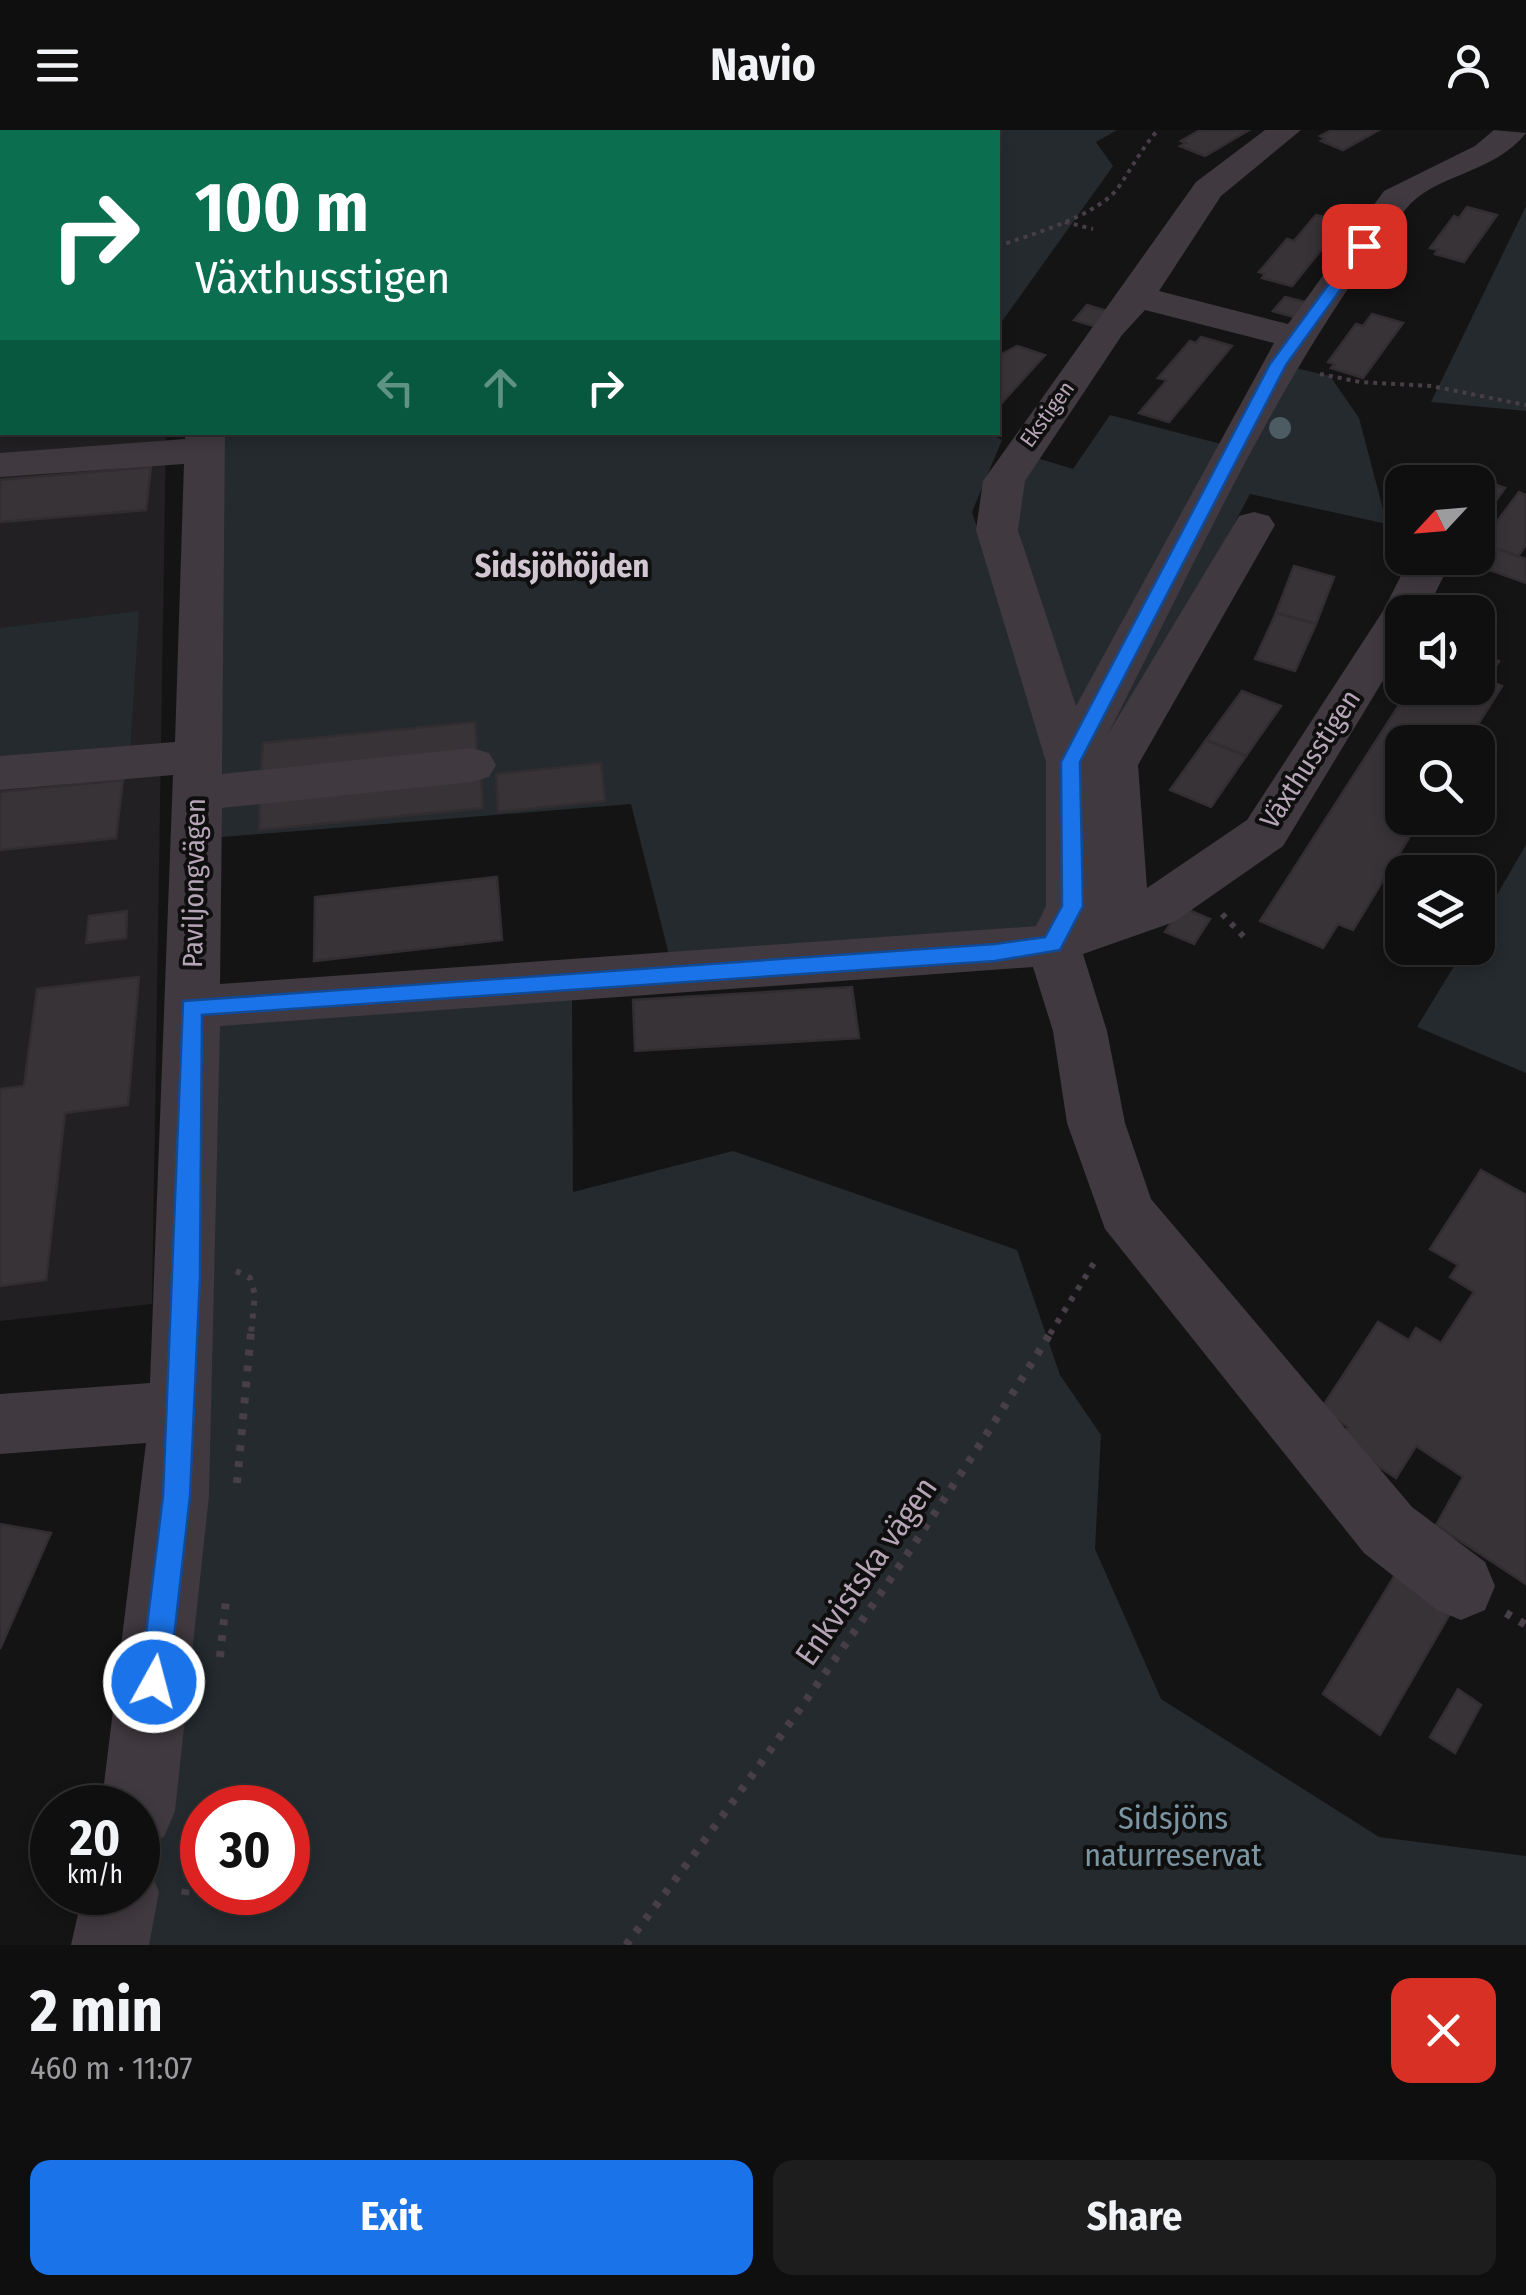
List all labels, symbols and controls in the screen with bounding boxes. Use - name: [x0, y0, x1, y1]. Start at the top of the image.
- icon: menu: [30, 38, 85, 93]
- text: Navio: [710, 38, 816, 92]
- icon: person: [1441, 38, 1496, 93]
- text: 100 m: [195, 166, 369, 250]
- icon: right: [30, 170, 160, 300]
- pin: [1322, 204, 1407, 289]
- icon: arrive: [1337, 219, 1392, 274]
- text: Växthusstigen: [195, 251, 450, 305]
- icon: left: [368, 360, 423, 415]
- icon: ahead: [473, 360, 528, 415]
- icon: right: [578, 360, 633, 415]
- street label: Ekstigen: [1014, 376, 1080, 452]
- north arrow: [1385, 465, 1495, 575]
- map controls: [1385, 465, 1495, 965]
- district label: Sidsjöhöjden: [475, 547, 649, 585]
- button: sound: [1385, 595, 1495, 705]
- street label: Växthusstigen: [1253, 683, 1367, 835]
- button: search: [1385, 725, 1495, 835]
- street label: Paviljongvägen: [176, 798, 212, 968]
- button: layers: [1385, 855, 1495, 965]
- street label: Enkvistska vägen: [787, 1470, 945, 1672]
- position arrow: [102, 1630, 206, 1734]
- speed limit sign: 30: [180, 1785, 310, 1915]
- park label: Sidsjöns naturreservat: [1084, 1799, 1262, 1874]
- text: 20: [70, 1808, 120, 1868]
- text: km/h: [67, 1860, 123, 1890]
- text: 2 min: [30, 1975, 163, 2047]
- button: close: [1391, 1978, 1496, 2083]
- text: 460 m · 11:07: [30, 2049, 192, 2087]
- button: Exit: [30, 2160, 753, 2275]
- button: Share: [773, 2160, 1496, 2275]

